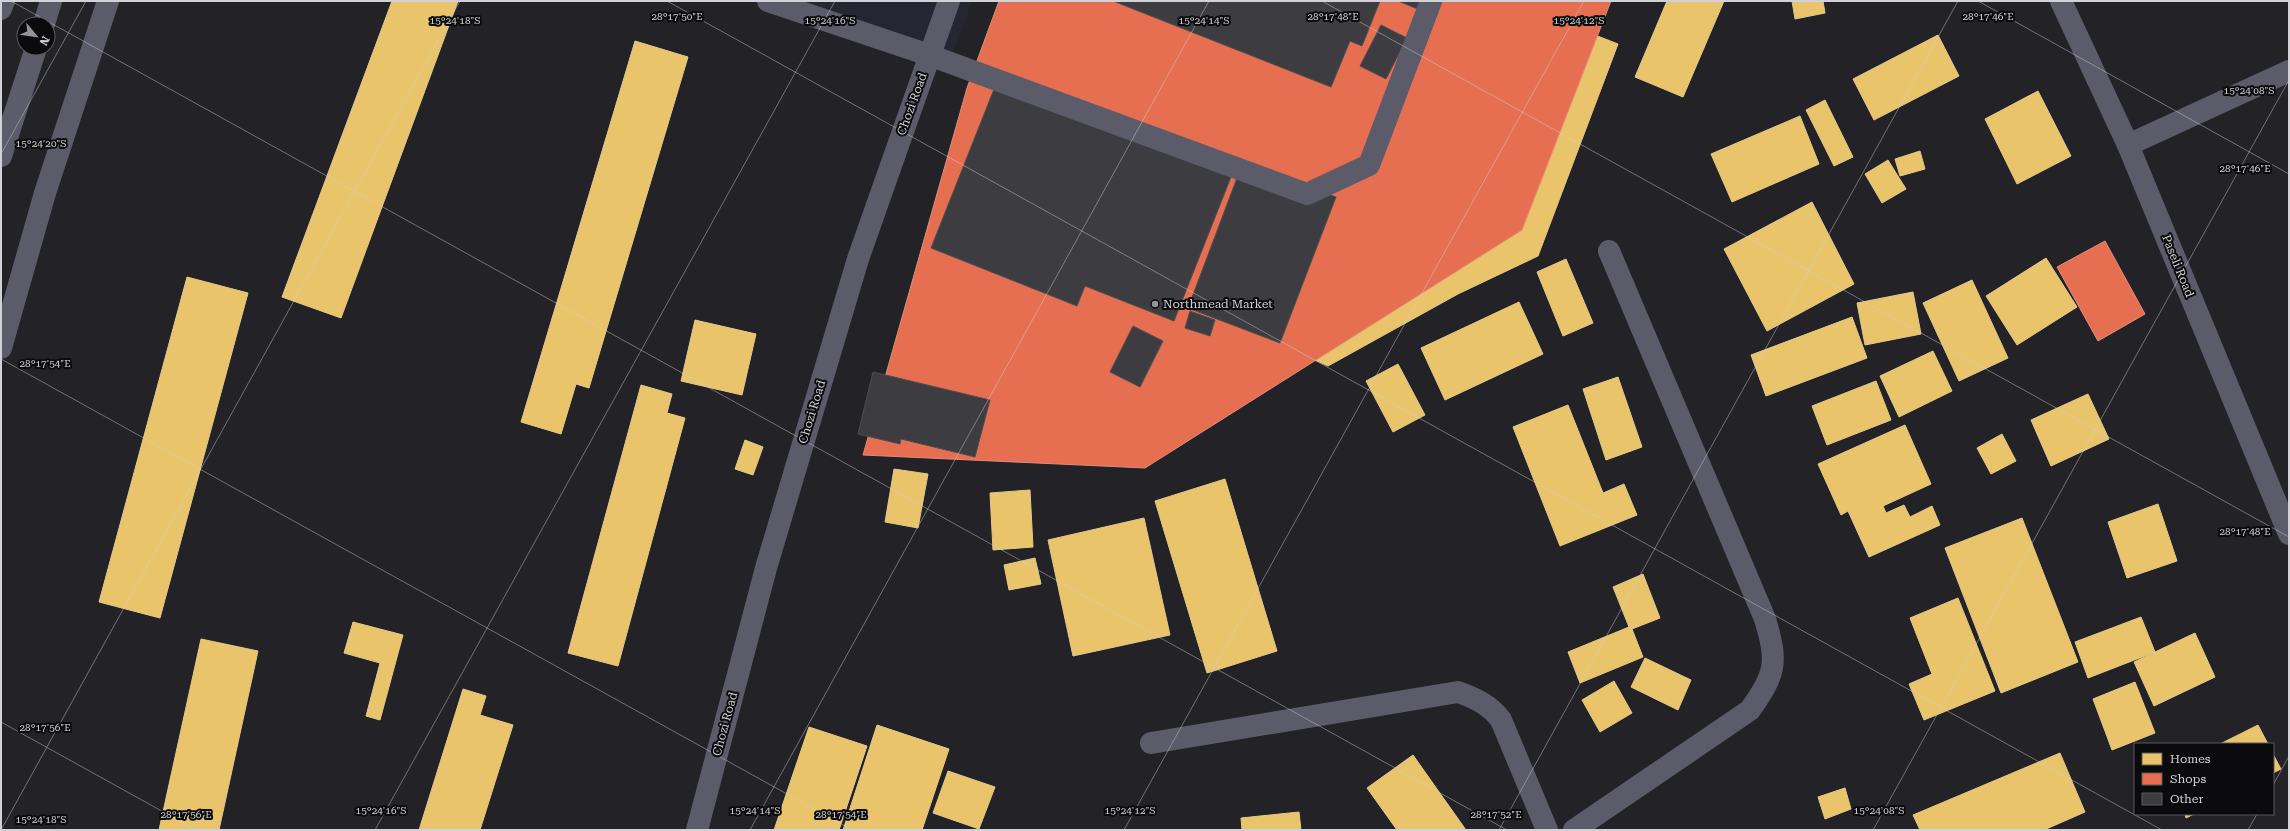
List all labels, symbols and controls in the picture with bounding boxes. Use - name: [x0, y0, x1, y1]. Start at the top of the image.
- text: 28°17'50"E: [651, 11, 703, 22]
- text: 28°17'48"E: [1307, 11, 1359, 22]
- text: 28°17'46"E: [1962, 11, 2014, 22]
- text: 15°24'18"S: [430, 15, 480, 26]
- text: 15°24'16"S: [805, 15, 855, 26]
- text: 15°24'14"S: [1179, 15, 1229, 26]
- text: 15°24'12"S: [1554, 15, 1604, 26]
- north arrow: [16, 16, 56, 56]
- text: N: [36, 34, 52, 48]
- street label: Chozi Road: [894, 70, 930, 137]
- text: 15°24'08"S: [2224, 85, 2274, 96]
- text: 15°24'20"S: [16, 138, 66, 149]
- text: 28°17'46"E: [2219, 163, 2271, 174]
- street label: Paseli Road: [2159, 233, 2197, 300]
- place label: Northmead Market: [1163, 297, 1273, 311]
- marker: Northmead Market: [1150, 299, 1160, 309]
- text: 28°17'54"E: [19, 358, 71, 369]
- street label: Chozi Road: [796, 378, 828, 445]
- text: 28°17'48"E: [2219, 526, 2271, 537]
- street label: Chozi Road: [710, 690, 740, 758]
- text: 28°17'56"E: [19, 722, 71, 733]
- legend: [2134, 743, 2274, 815]
- text: Homes: [2170, 752, 2211, 766]
- text: Shops: [2170, 772, 2206, 786]
- text: Other: [2170, 792, 2203, 806]
- text: 15°24'16"S: [356, 805, 406, 816]
- text: 15°24'14"S: [730, 805, 780, 816]
- text: 15°24'12"S: [1105, 805, 1155, 816]
- text: 15°24'08"S: [1854, 805, 1904, 816]
- text: 28°17'56"E: [160, 809, 212, 820]
- text: 28°17'54"E: [815, 809, 867, 820]
- text: 28°17'52"E: [1470, 809, 1522, 820]
- text: 15°24'18"S: [16, 814, 66, 825]

